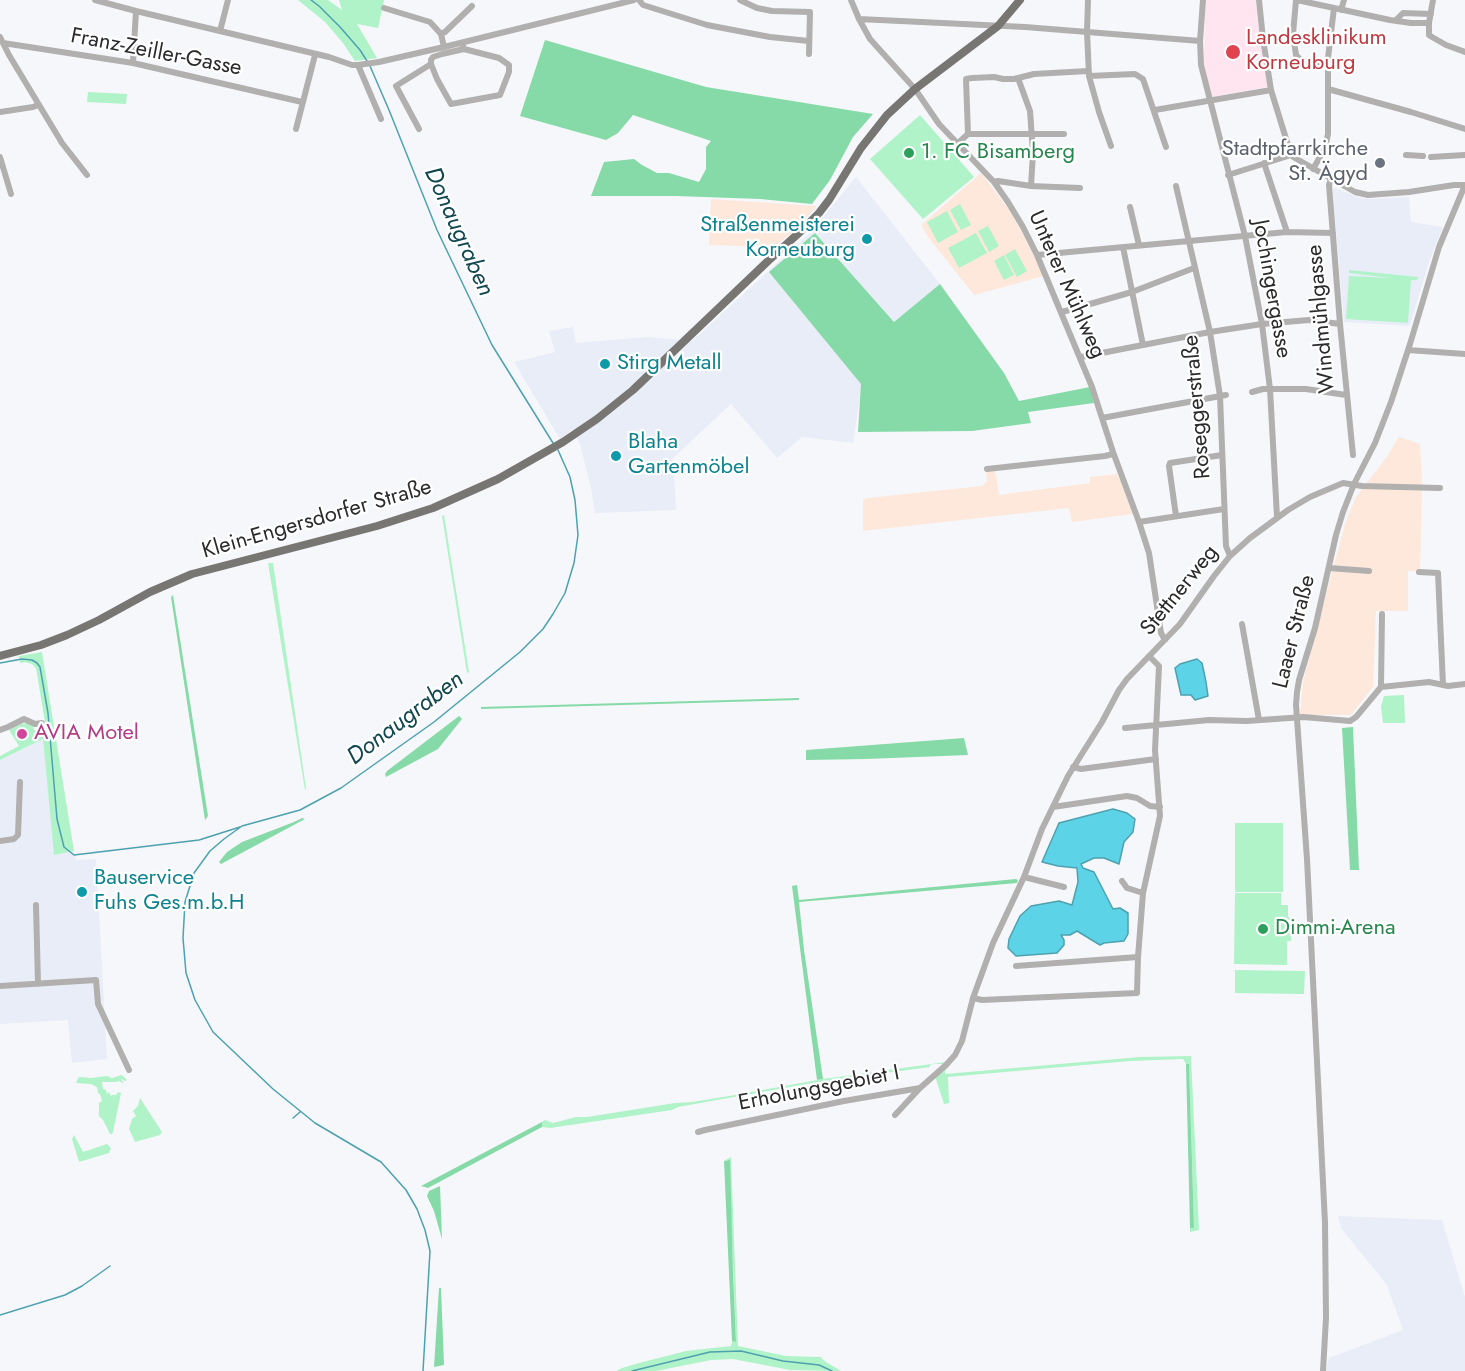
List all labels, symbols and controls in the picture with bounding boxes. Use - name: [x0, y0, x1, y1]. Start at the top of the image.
- street label: Franz-Zeiller-Gasse: [68, 23, 244, 83]
- place label: Landesklinikum Korneuburg: [1246, 26, 1387, 78]
- marker: Landesklinikum Korneuburg: [1224, 43, 1242, 61]
- place label: Stadtpfarrkirche St. Ägyd: [1222, 137, 1368, 188]
- place label: 1. FC Bisamberg: [921, 140, 1075, 166]
- marker: 1. FC Bisamberg: [902, 146, 916, 160]
- marker: Stadtpfarrkirche St. Ägyd: [1373, 156, 1387, 170]
- water label: Donaugraben: [417, 163, 499, 301]
- street label: Unterer Mühlweg: [1022, 207, 1110, 363]
- place label: Straßenmeisterei Korneuburg: [700, 213, 855, 264]
- street label: Jochingergasse: [1246, 218, 1296, 360]
- marker: Straßenmeisterei Korneuburg: [860, 232, 874, 246]
- street label: Windmühlgasse: [1302, 244, 1342, 394]
- street label: Roseggerstraße: [1179, 334, 1217, 480]
- place label: Stirg Metall: [617, 351, 722, 377]
- marker: Stirg Metall: [598, 357, 612, 371]
- place label: Blaha Gartenmöbel: [628, 430, 749, 482]
- marker: Blaha Gartenmöbel: [609, 449, 623, 463]
- street label: Klein-Engersdorfer Straße: [199, 475, 435, 565]
- street label: Stettnerweg: [1136, 540, 1224, 642]
- street label: Laaer Straße: [1268, 573, 1322, 691]
- water label: Donaugraben: [342, 666, 470, 772]
- place label: AVIA Motel: [34, 721, 139, 747]
- marker: AVIA Motel: [15, 727, 29, 741]
- place label: Bauservice Fuhs Ges.m.b.H: [94, 866, 245, 918]
- marker: Bauservice Fuhs Ges.m.b.H: [75, 885, 89, 899]
- place label: Dimmi-Arena: [1275, 916, 1396, 942]
- marker: Dimmi-Arena: [1256, 922, 1270, 936]
- street label: Erholungsgebiet I: [736, 1060, 902, 1118]

